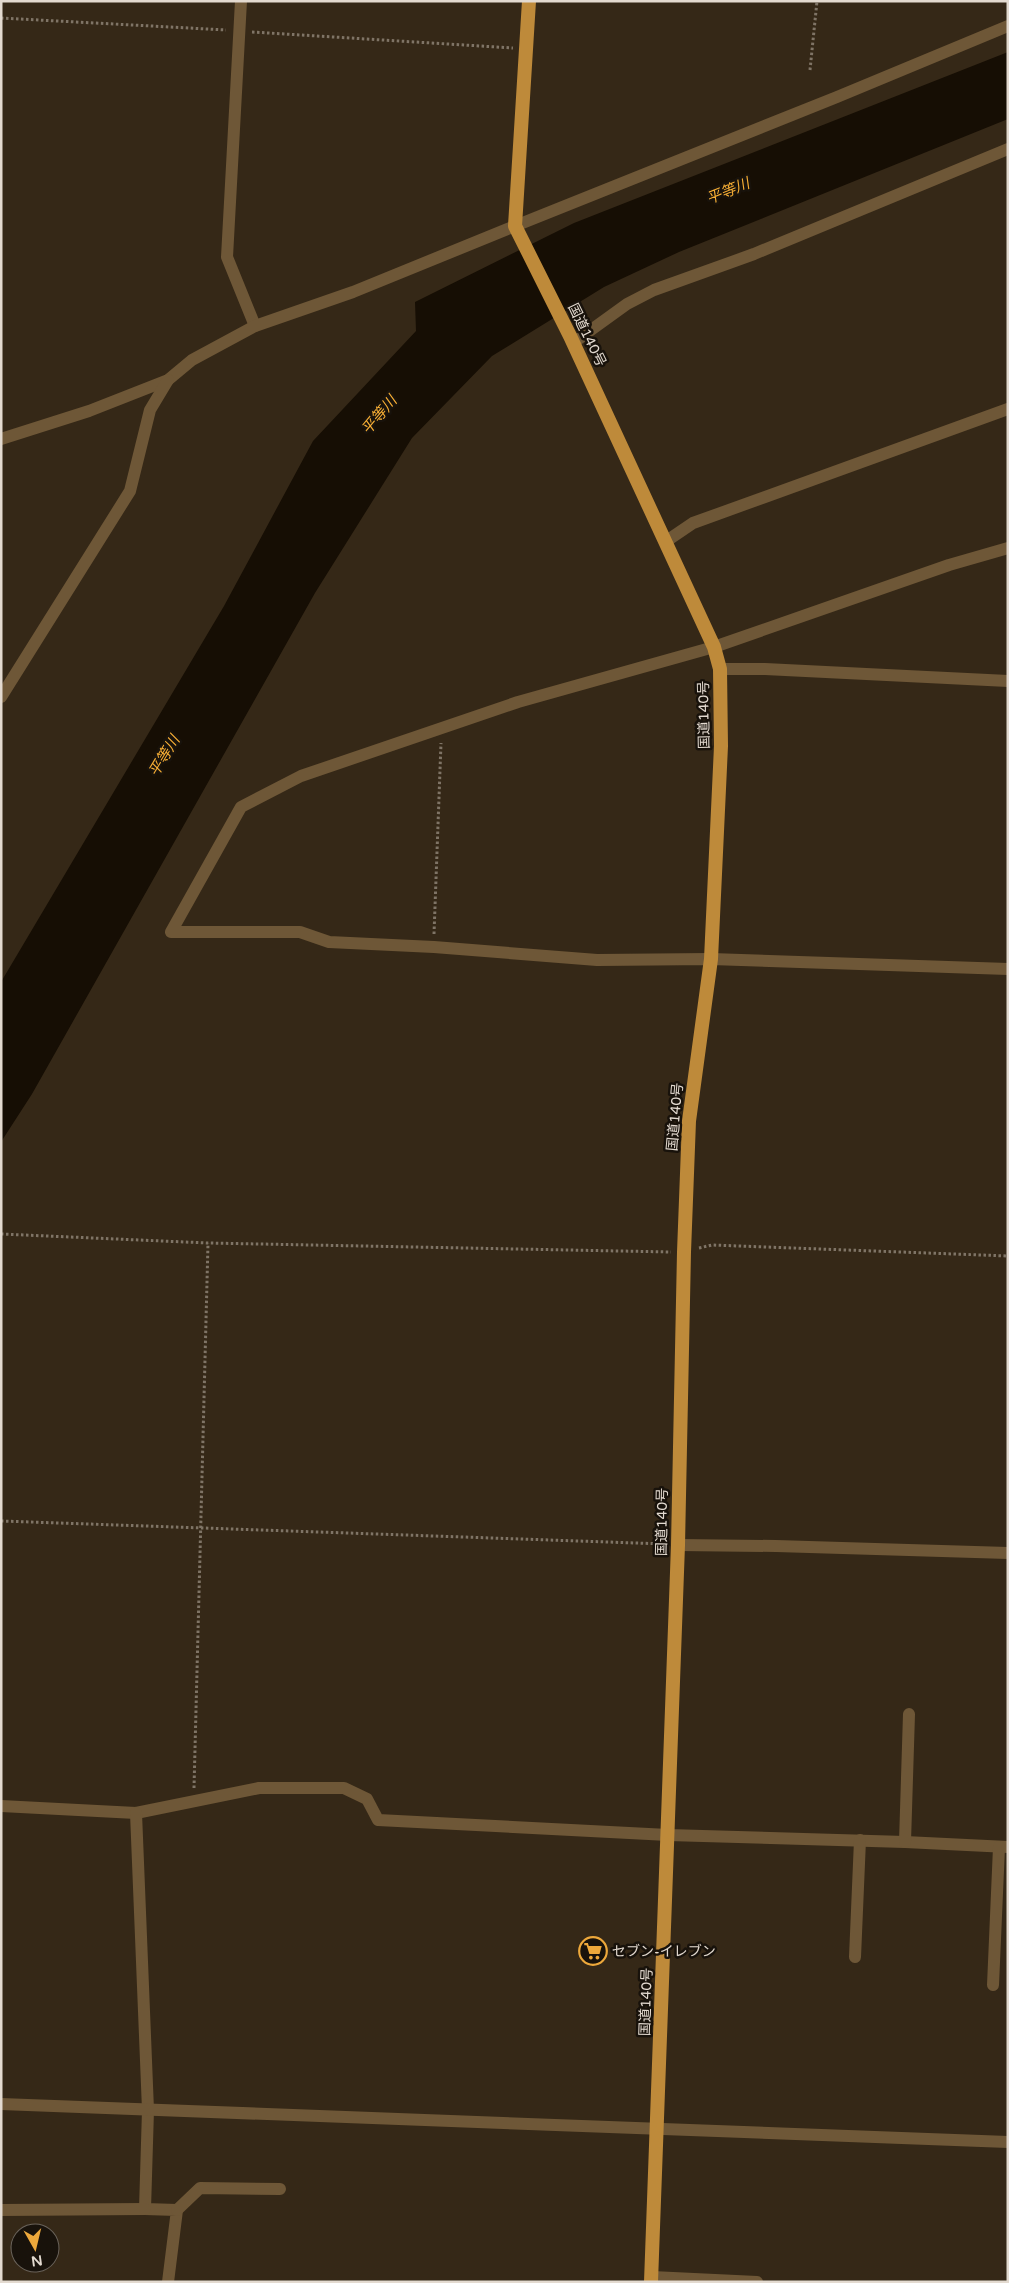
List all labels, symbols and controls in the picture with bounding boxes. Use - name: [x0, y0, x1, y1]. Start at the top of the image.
- water label: 平等川: [704, 173, 754, 208]
- street label: 国道140号: [564, 301, 610, 369]
- water label: 平等川: [358, 390, 402, 438]
- street label: 国道140号: [695, 681, 713, 749]
- water label: 平等川: [145, 730, 184, 780]
- street label: 国道140号: [664, 1082, 686, 1152]
- street label: 国道140号: [653, 1488, 671, 1556]
- supermarket icon: セブン-イレブン: [578, 1936, 608, 1966]
- place label: セブン-イレブン: [612, 1943, 716, 1960]
- street label: 国道140号: [636, 1968, 656, 2036]
- north arrow: [10, 2223, 60, 2273]
- text: N: [30, 2251, 43, 2270]

